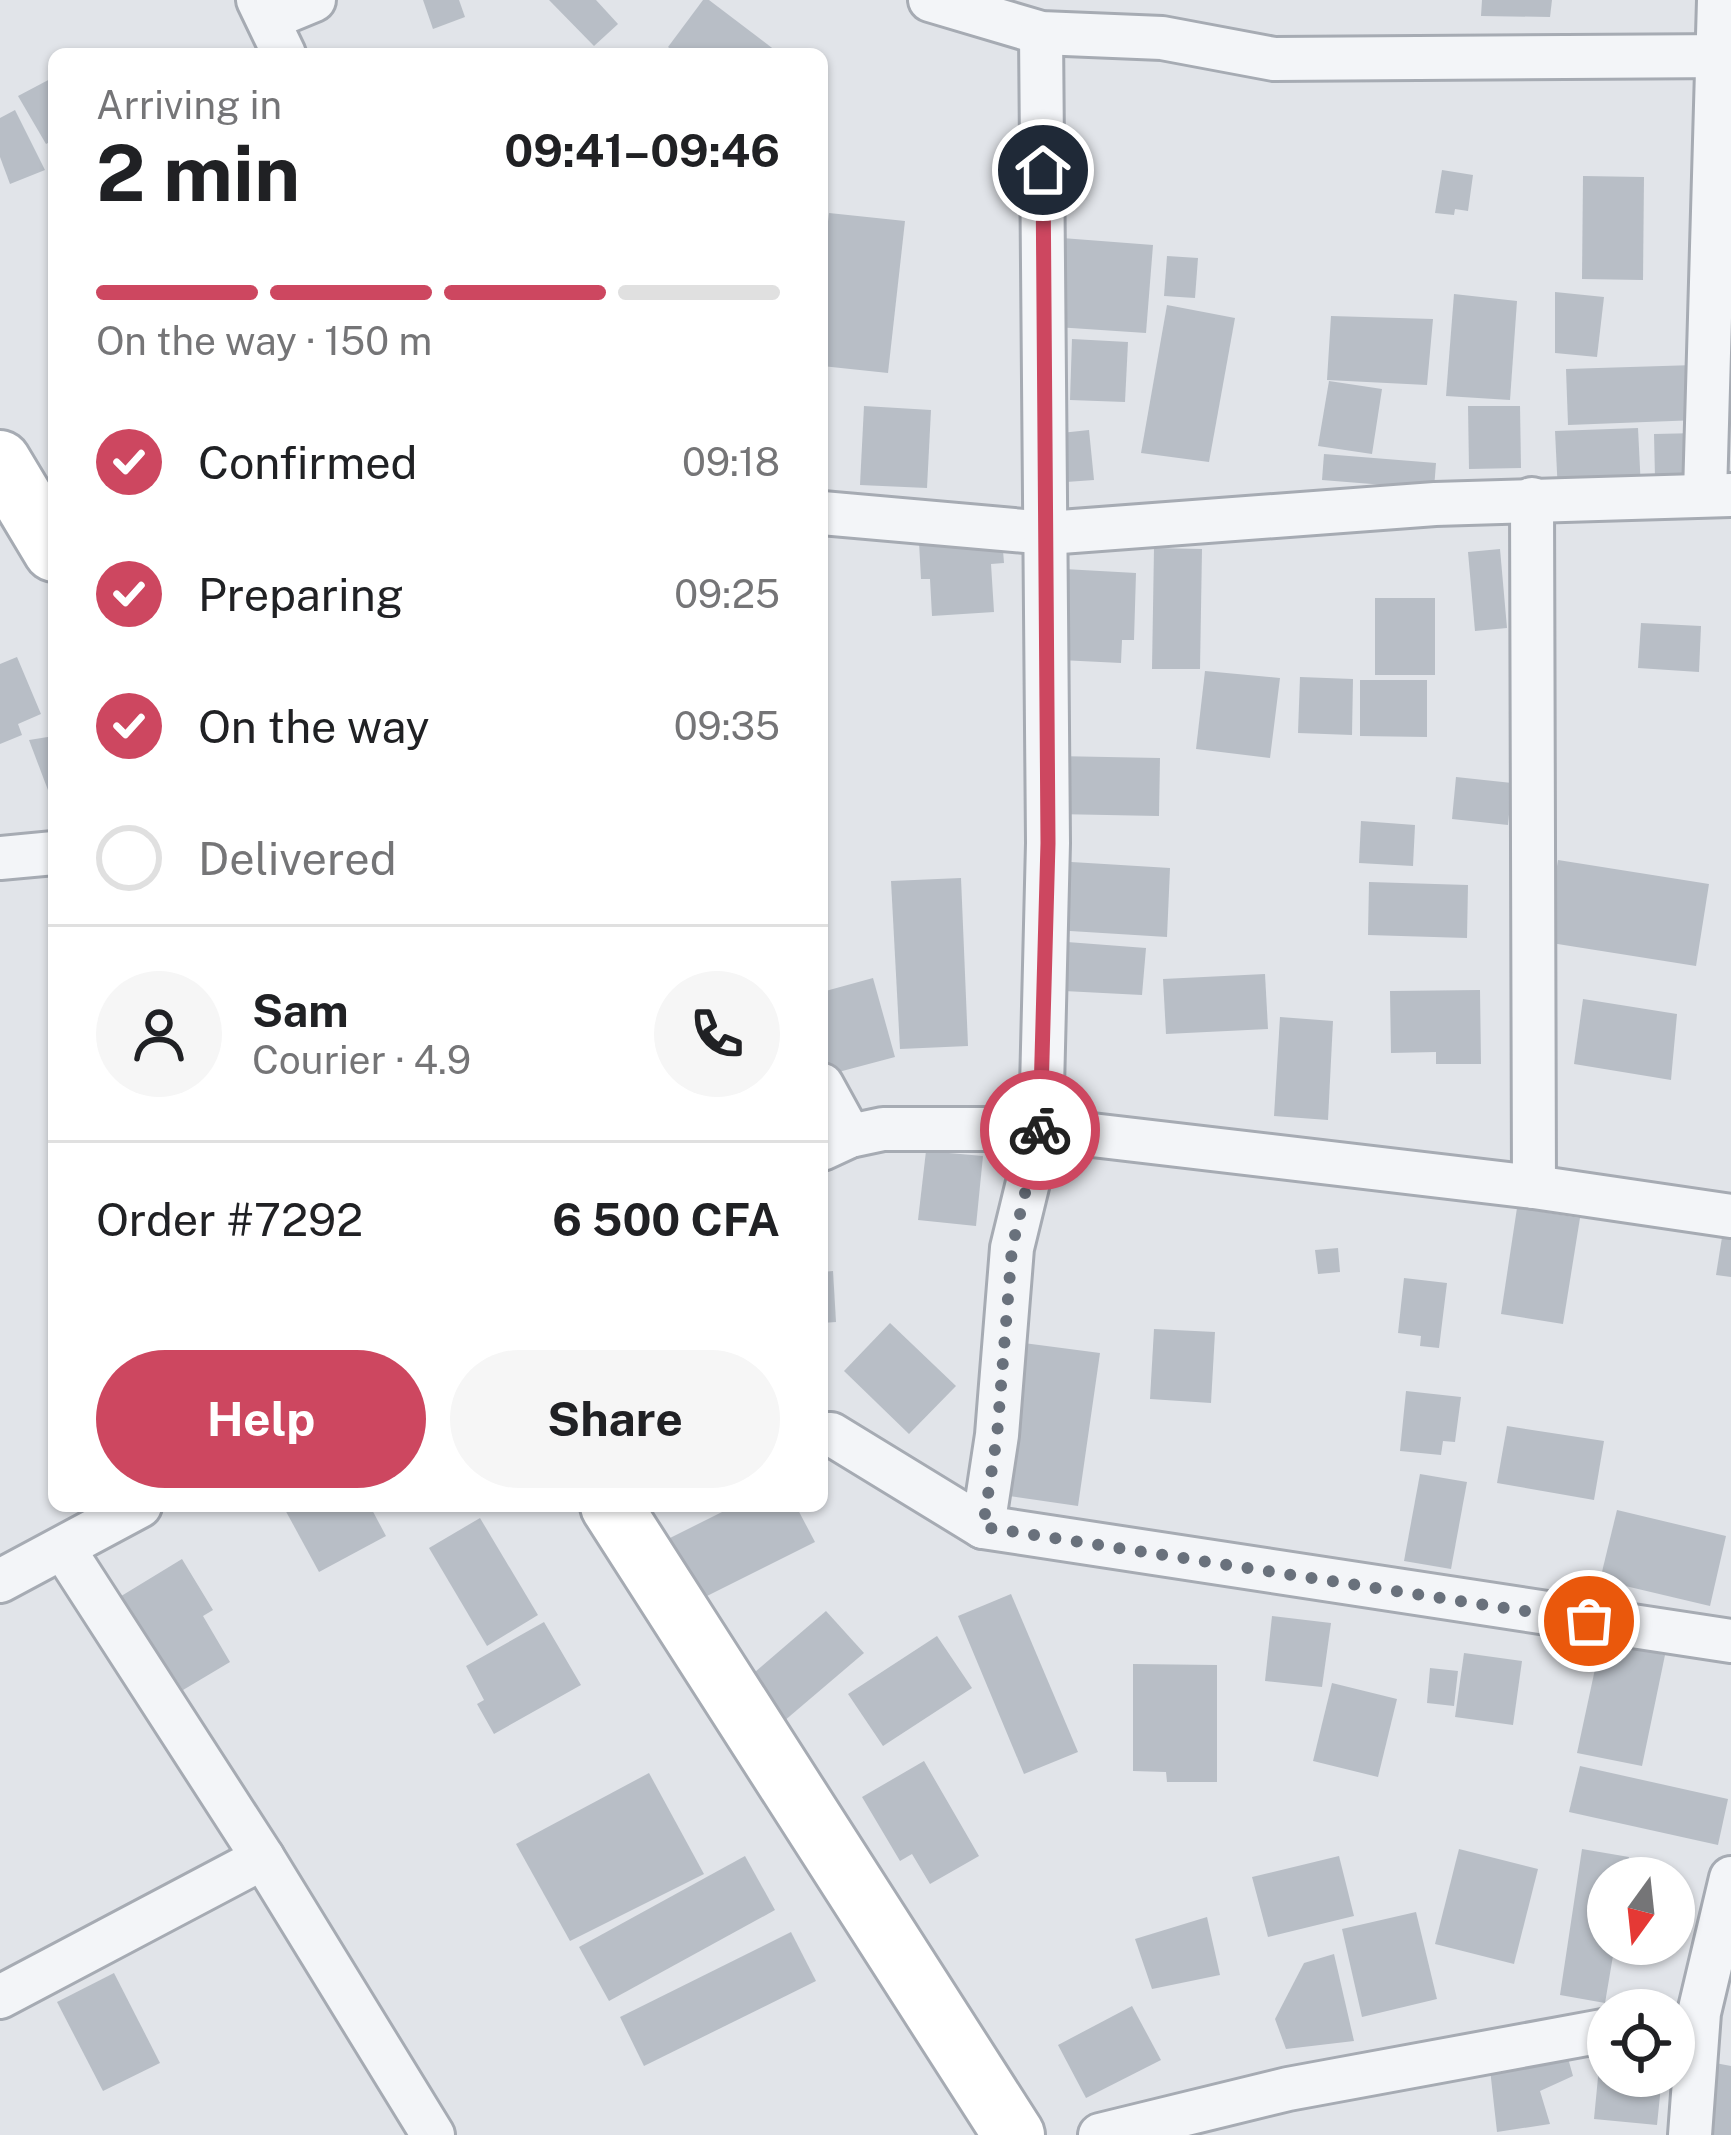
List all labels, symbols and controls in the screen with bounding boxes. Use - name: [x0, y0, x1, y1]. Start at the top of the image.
- text: Arriving in: [96, 82, 282, 128]
- pin: [992, 119, 1094, 221]
- text: 09:41–09:46: [504, 124, 780, 177]
- text: 2 min: [96, 127, 300, 219]
- icon: home: [1010, 137, 1076, 203]
- text: On the way · 150 m: [96, 318, 432, 364]
- icon: check: [96, 429, 162, 495]
- text: Confirmed: [198, 436, 417, 489]
- text: 09:18: [682, 439, 780, 485]
- icon: check: [96, 561, 162, 627]
- text: Preparing: [198, 568, 404, 621]
- text: 09:25: [674, 571, 780, 617]
- icon: check: [96, 693, 162, 759]
- text: On the way: [198, 700, 430, 753]
- text: 09:35: [674, 703, 780, 749]
- text: Delivered: [198, 832, 397, 885]
- button: person: [96, 971, 222, 1097]
- button: phone: [654, 971, 780, 1097]
- text: Sam: [252, 984, 349, 1037]
- text: Courier · 4.9: [252, 1037, 471, 1083]
- courier: [980, 1070, 1100, 1190]
- icon: bike: [1007, 1097, 1073, 1163]
- text: Order #7292: [96, 1193, 363, 1246]
- text: 6 500 CFA: [552, 1193, 780, 1246]
- button: Help: [96, 1350, 426, 1488]
- button: Share: [450, 1350, 780, 1488]
- pin: [1538, 1570, 1640, 1672]
- icon: bag: [1556, 1588, 1622, 1654]
- north arrow: [1587, 1857, 1695, 1965]
- map controls: [1587, 1857, 1695, 2097]
- button: locate: [1587, 1989, 1695, 2097]

